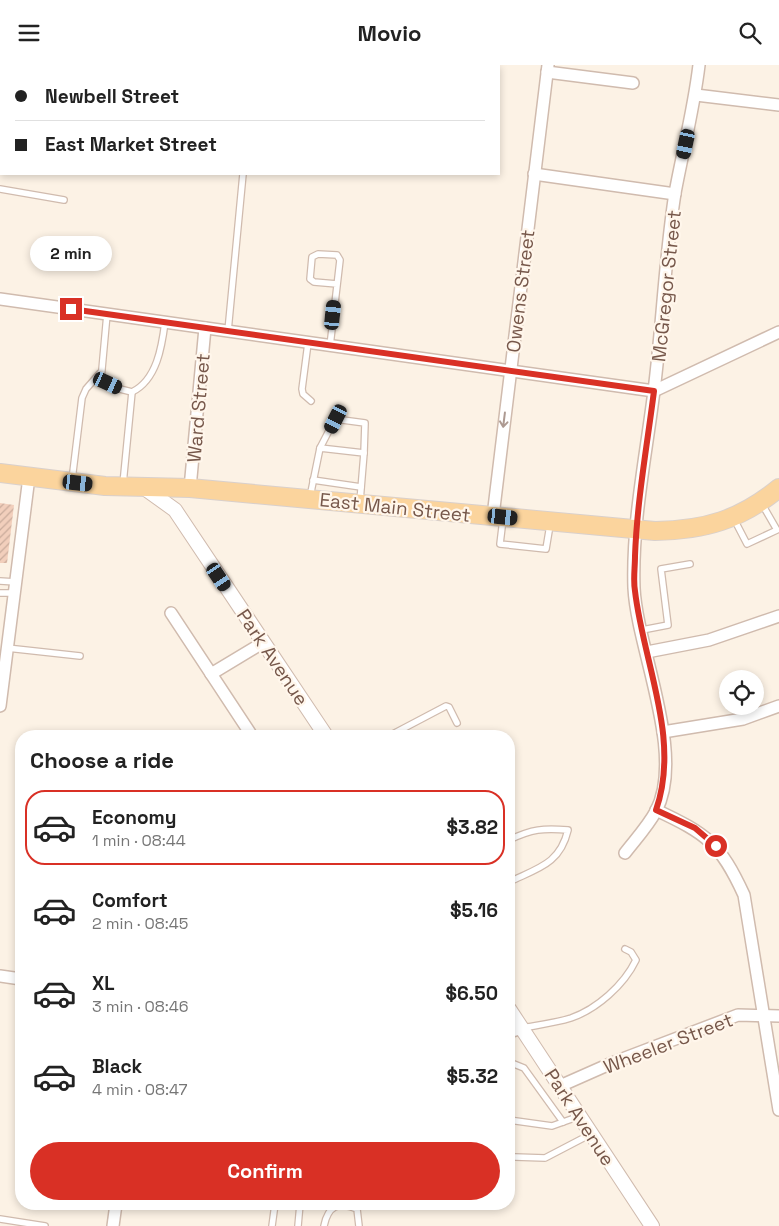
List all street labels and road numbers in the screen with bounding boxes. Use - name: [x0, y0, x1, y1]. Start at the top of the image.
- street label: McGregor Street: [646, 209, 687, 363]
- street label: Owens Street: [501, 228, 540, 354]
- street label: Ward Street: [181, 352, 216, 464]
- street label: East Main Street: [318, 487, 472, 528]
- street label: Park Avenue: [231, 604, 314, 710]
- street label: Wheeler Street: [600, 1007, 737, 1080]
- street label: Park Avenue: [539, 1064, 620, 1171]

